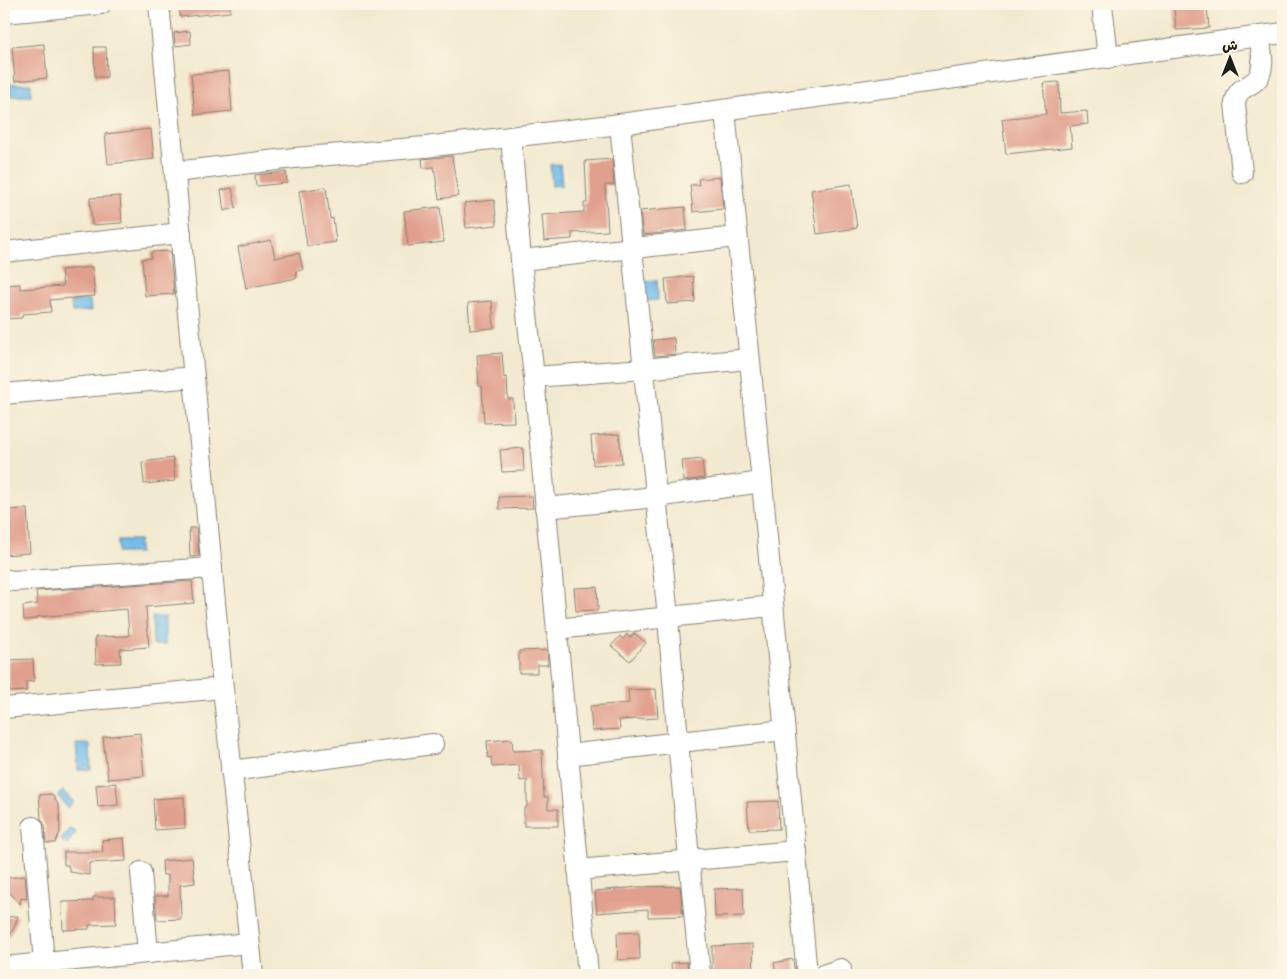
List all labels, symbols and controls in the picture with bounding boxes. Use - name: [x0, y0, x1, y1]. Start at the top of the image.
- north arrow: [1204, 32, 1254, 82]
- text: ش: [1222, 36, 1238, 54]

